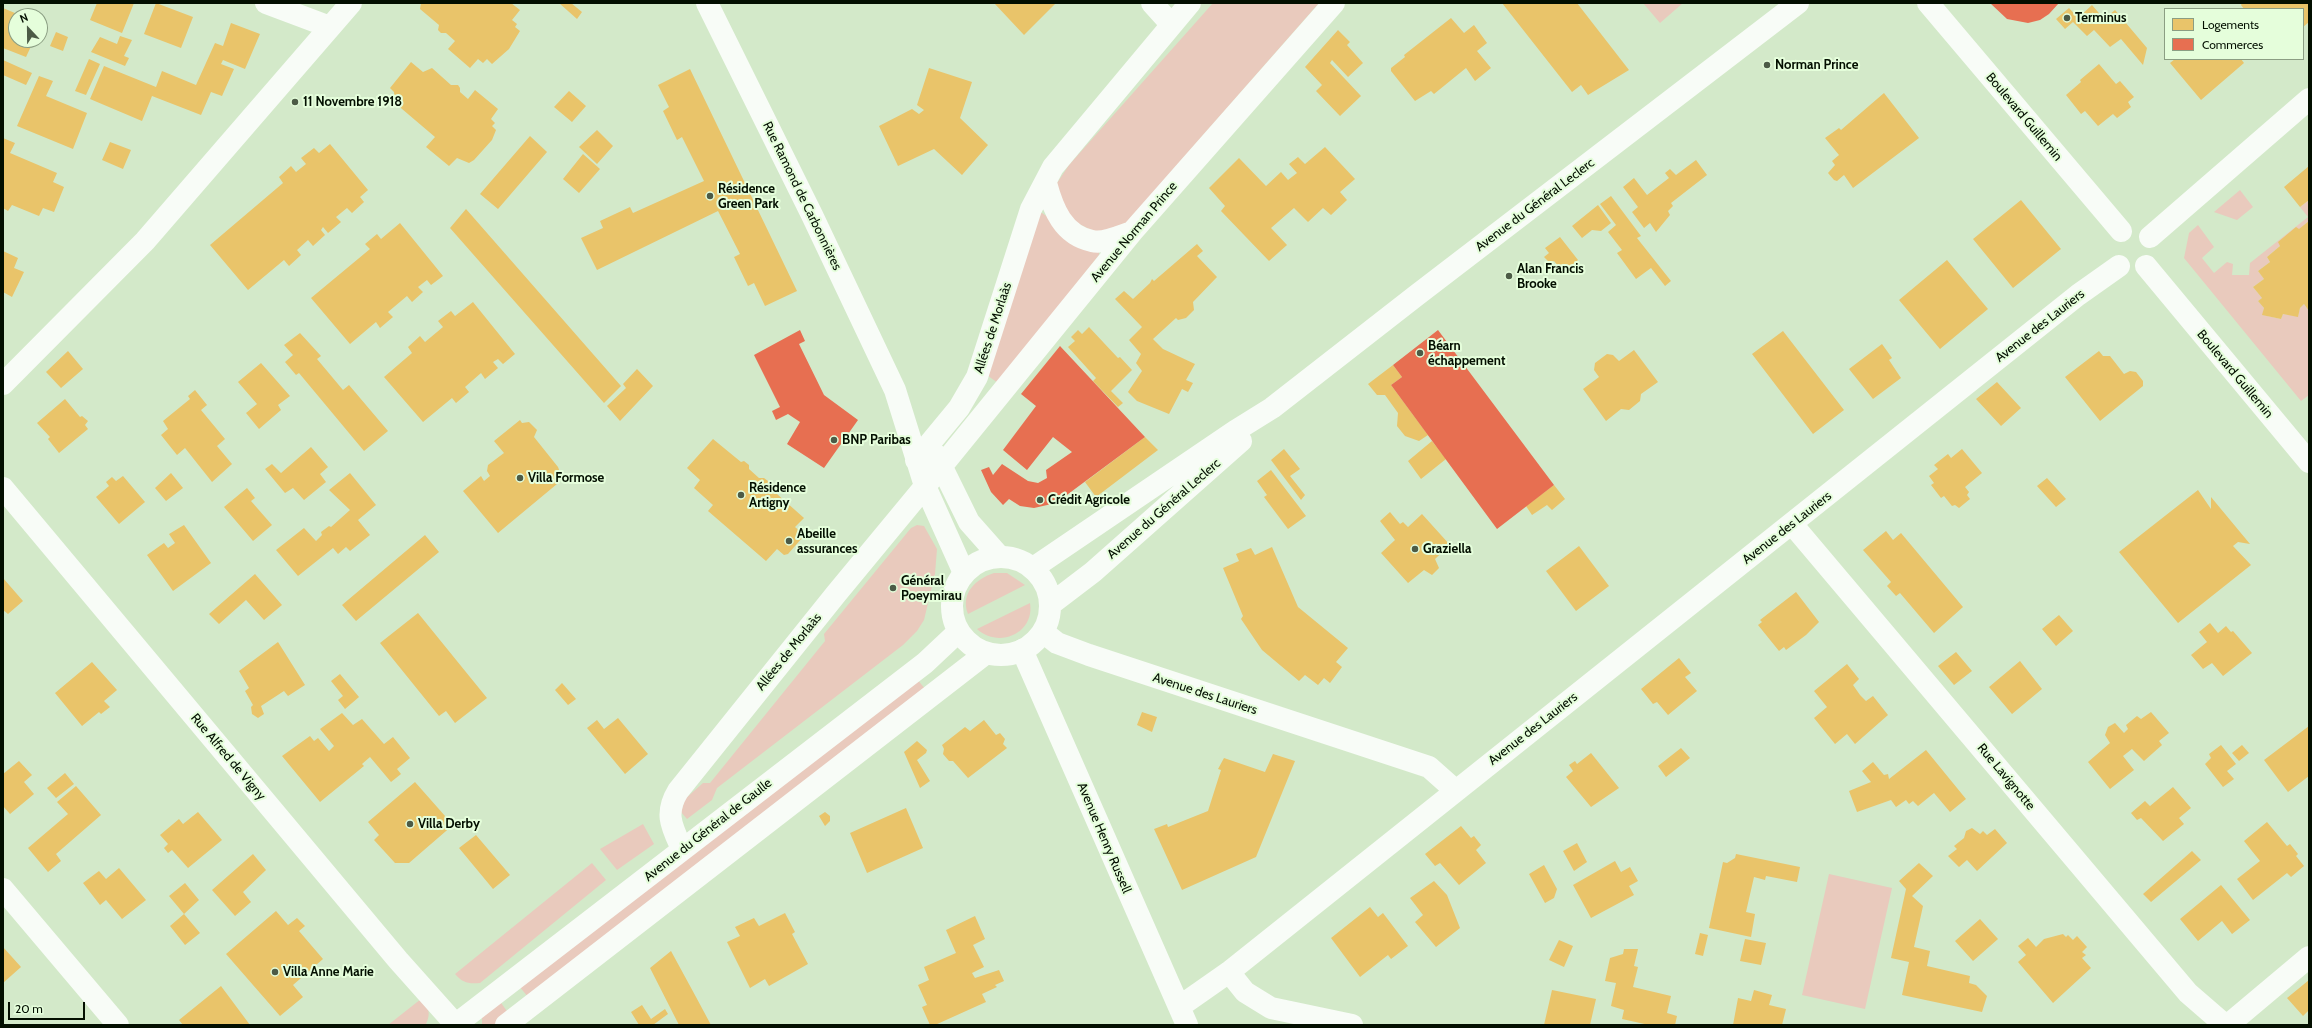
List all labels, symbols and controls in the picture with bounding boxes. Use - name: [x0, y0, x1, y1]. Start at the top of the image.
- north arrow: [8, 8, 48, 48]
- legend: [2164, 8, 2304, 60]
- text: N: [18, 10, 30, 26]
- place label: Terminus: [2075, 10, 2126, 26]
- marker: Terminus: [2062, 13, 2072, 23]
- text: Logements: [2202, 17, 2259, 32]
- text: Commerces: [2202, 37, 2263, 52]
- place label: Norman Prince: [1775, 57, 1858, 73]
- marker: Norman Prince: [1762, 60, 1772, 70]
- street label: Boulevard Guillemin: [1983, 70, 2065, 164]
- place label: 11 Novembre 1918: [303, 94, 402, 110]
- marker: 11 Novembre 1918: [290, 97, 300, 107]
- street label: Rue Ramond de Carbonnières: [759, 119, 845, 273]
- street label: Avenue du Général Leclerc: [1472, 155, 1598, 255]
- street label: Avenue Norman Prince: [1087, 179, 1181, 285]
- place label: Résidence Green Park: [718, 181, 779, 212]
- marker: Résidence Green Park: [705, 191, 715, 201]
- place label: Alan Francis Brooke: [1517, 261, 1584, 292]
- marker: Alan Francis Brooke: [1504, 271, 1514, 281]
- street label: Allées de Morlaàs: [971, 280, 1015, 376]
- street label: Avenue des Lauriers: [1992, 286, 2088, 366]
- street label: Boulevard Guillemin: [2194, 327, 2276, 421]
- place label: Béarn échappement: [1428, 338, 1505, 369]
- marker: Béarn échappement: [1415, 348, 1425, 358]
- place label: BNP Paribas: [842, 432, 911, 448]
- marker: BNP Paribas: [829, 435, 839, 445]
- street label: Avenue du Général Leclerc: [1104, 456, 1224, 562]
- place label: Villa Formose: [528, 470, 604, 486]
- marker: Villa Formose: [515, 473, 525, 483]
- place label: Résidence Artigny: [749, 480, 806, 511]
- street label: Avenue des Lauriers: [1739, 488, 1835, 568]
- marker: Résidence Artigny: [736, 490, 746, 500]
- place label: Crédit Agricole: [1048, 492, 1130, 508]
- marker: Crédit Agricole: [1035, 495, 1045, 505]
- place label: Abeille assurances: [797, 526, 858, 557]
- marker: Abeille assurances: [784, 536, 794, 546]
- place label: Graziella: [1423, 541, 1471, 557]
- marker: Graziella: [1410, 544, 1420, 554]
- place label: Général Poeymirau: [901, 573, 962, 604]
- marker: Général Poeymirau: [888, 583, 898, 593]
- street label: Allées de Morlaàs: [753, 610, 825, 694]
- street label: Avenue des Lauriers: [1151, 670, 1259, 718]
- street label: Avenue des Lauriers: [1485, 689, 1581, 769]
- street label: Rue Alfred de Vigny: [187, 711, 269, 803]
- street label: Rue Lavignotte: [1974, 741, 2038, 813]
- street label: Avenue du Général de Gaulle: [641, 775, 775, 885]
- street label: Avenue Henry Russell: [1074, 780, 1134, 896]
- place label: Villa Derby: [418, 816, 480, 832]
- marker: Villa Derby: [405, 819, 415, 829]
- place label: Villa Anne Marie: [283, 964, 374, 980]
- marker: Villa Anne Marie: [270, 967, 280, 977]
- scale bar: [10, 994, 87, 1020]
- text: 20 m: [15, 1001, 43, 1016]

